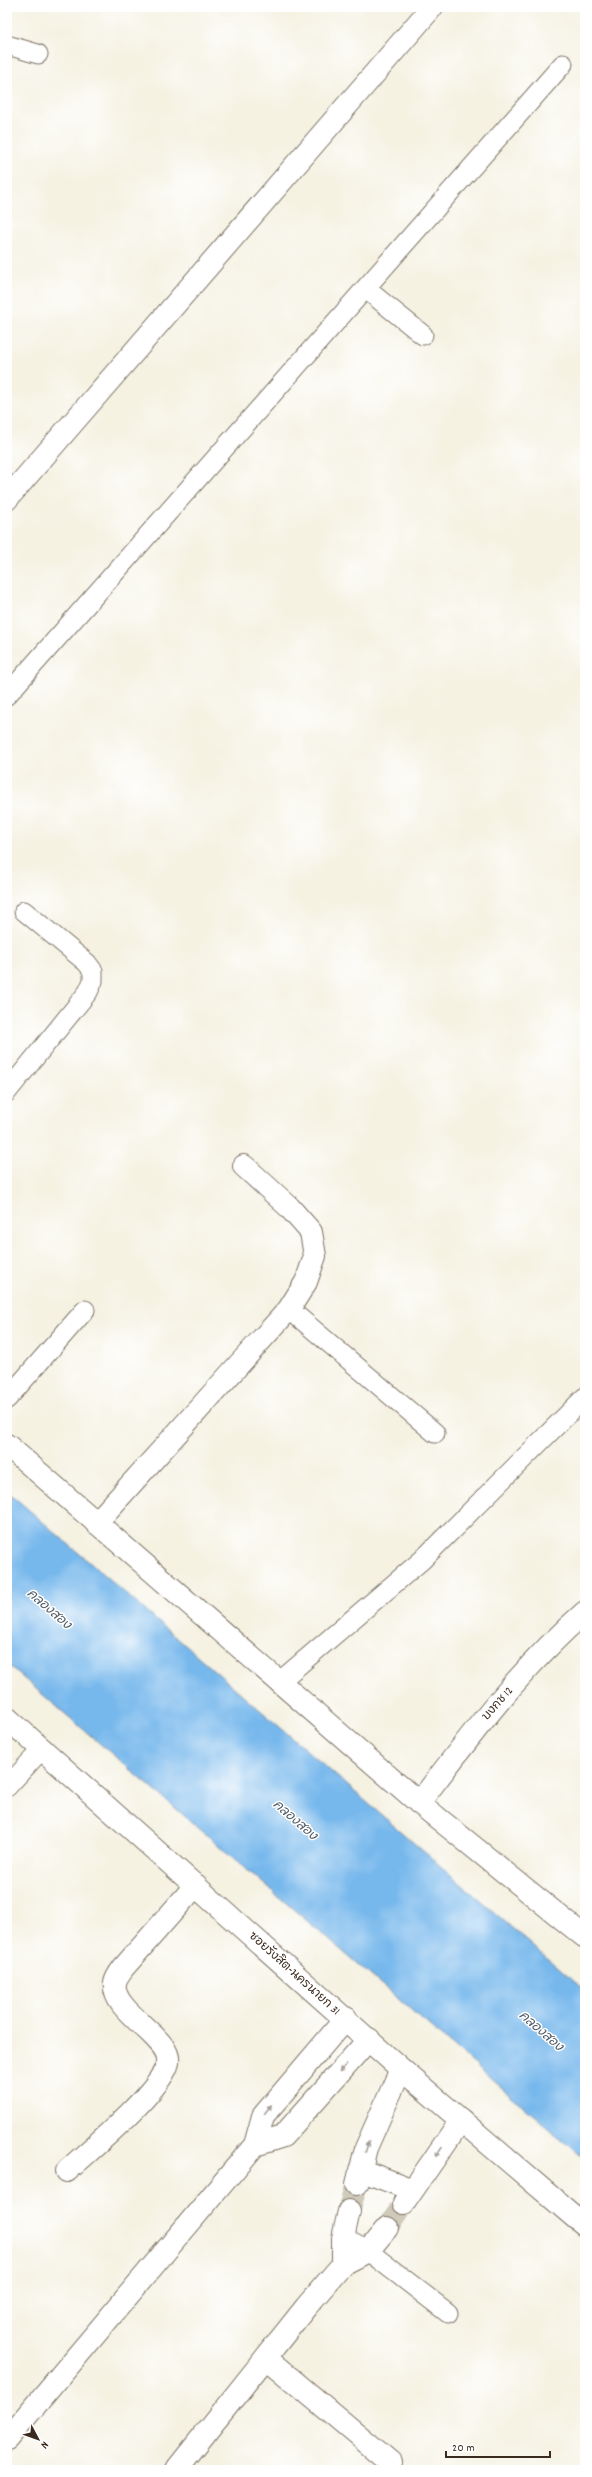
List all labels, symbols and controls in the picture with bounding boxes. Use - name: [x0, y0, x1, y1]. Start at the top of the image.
- water label: คลองสอง: [22, 1585, 76, 1636]
- street label: บงกช 12: [479, 1683, 518, 1725]
- water label: คลองสอง: [268, 1796, 322, 1847]
- street label: ซอยรังสิต-นครนายก 31: [245, 1928, 343, 2020]
- water label: คลองสอง: [514, 2007, 568, 2058]
- one-way arrow: [339, 2064, 348, 2073]
- one-way arrow: [264, 2103, 272, 2114]
- one-way arrow: [364, 2140, 370, 2152]
- one-way arrow: [435, 2147, 443, 2157]
- north arrow: [18, 2419, 58, 2459]
- scale bar: [446, 2433, 550, 2459]
- text: N: [36, 2437, 52, 2452]
- text: 20 m: [452, 2440, 475, 2457]

